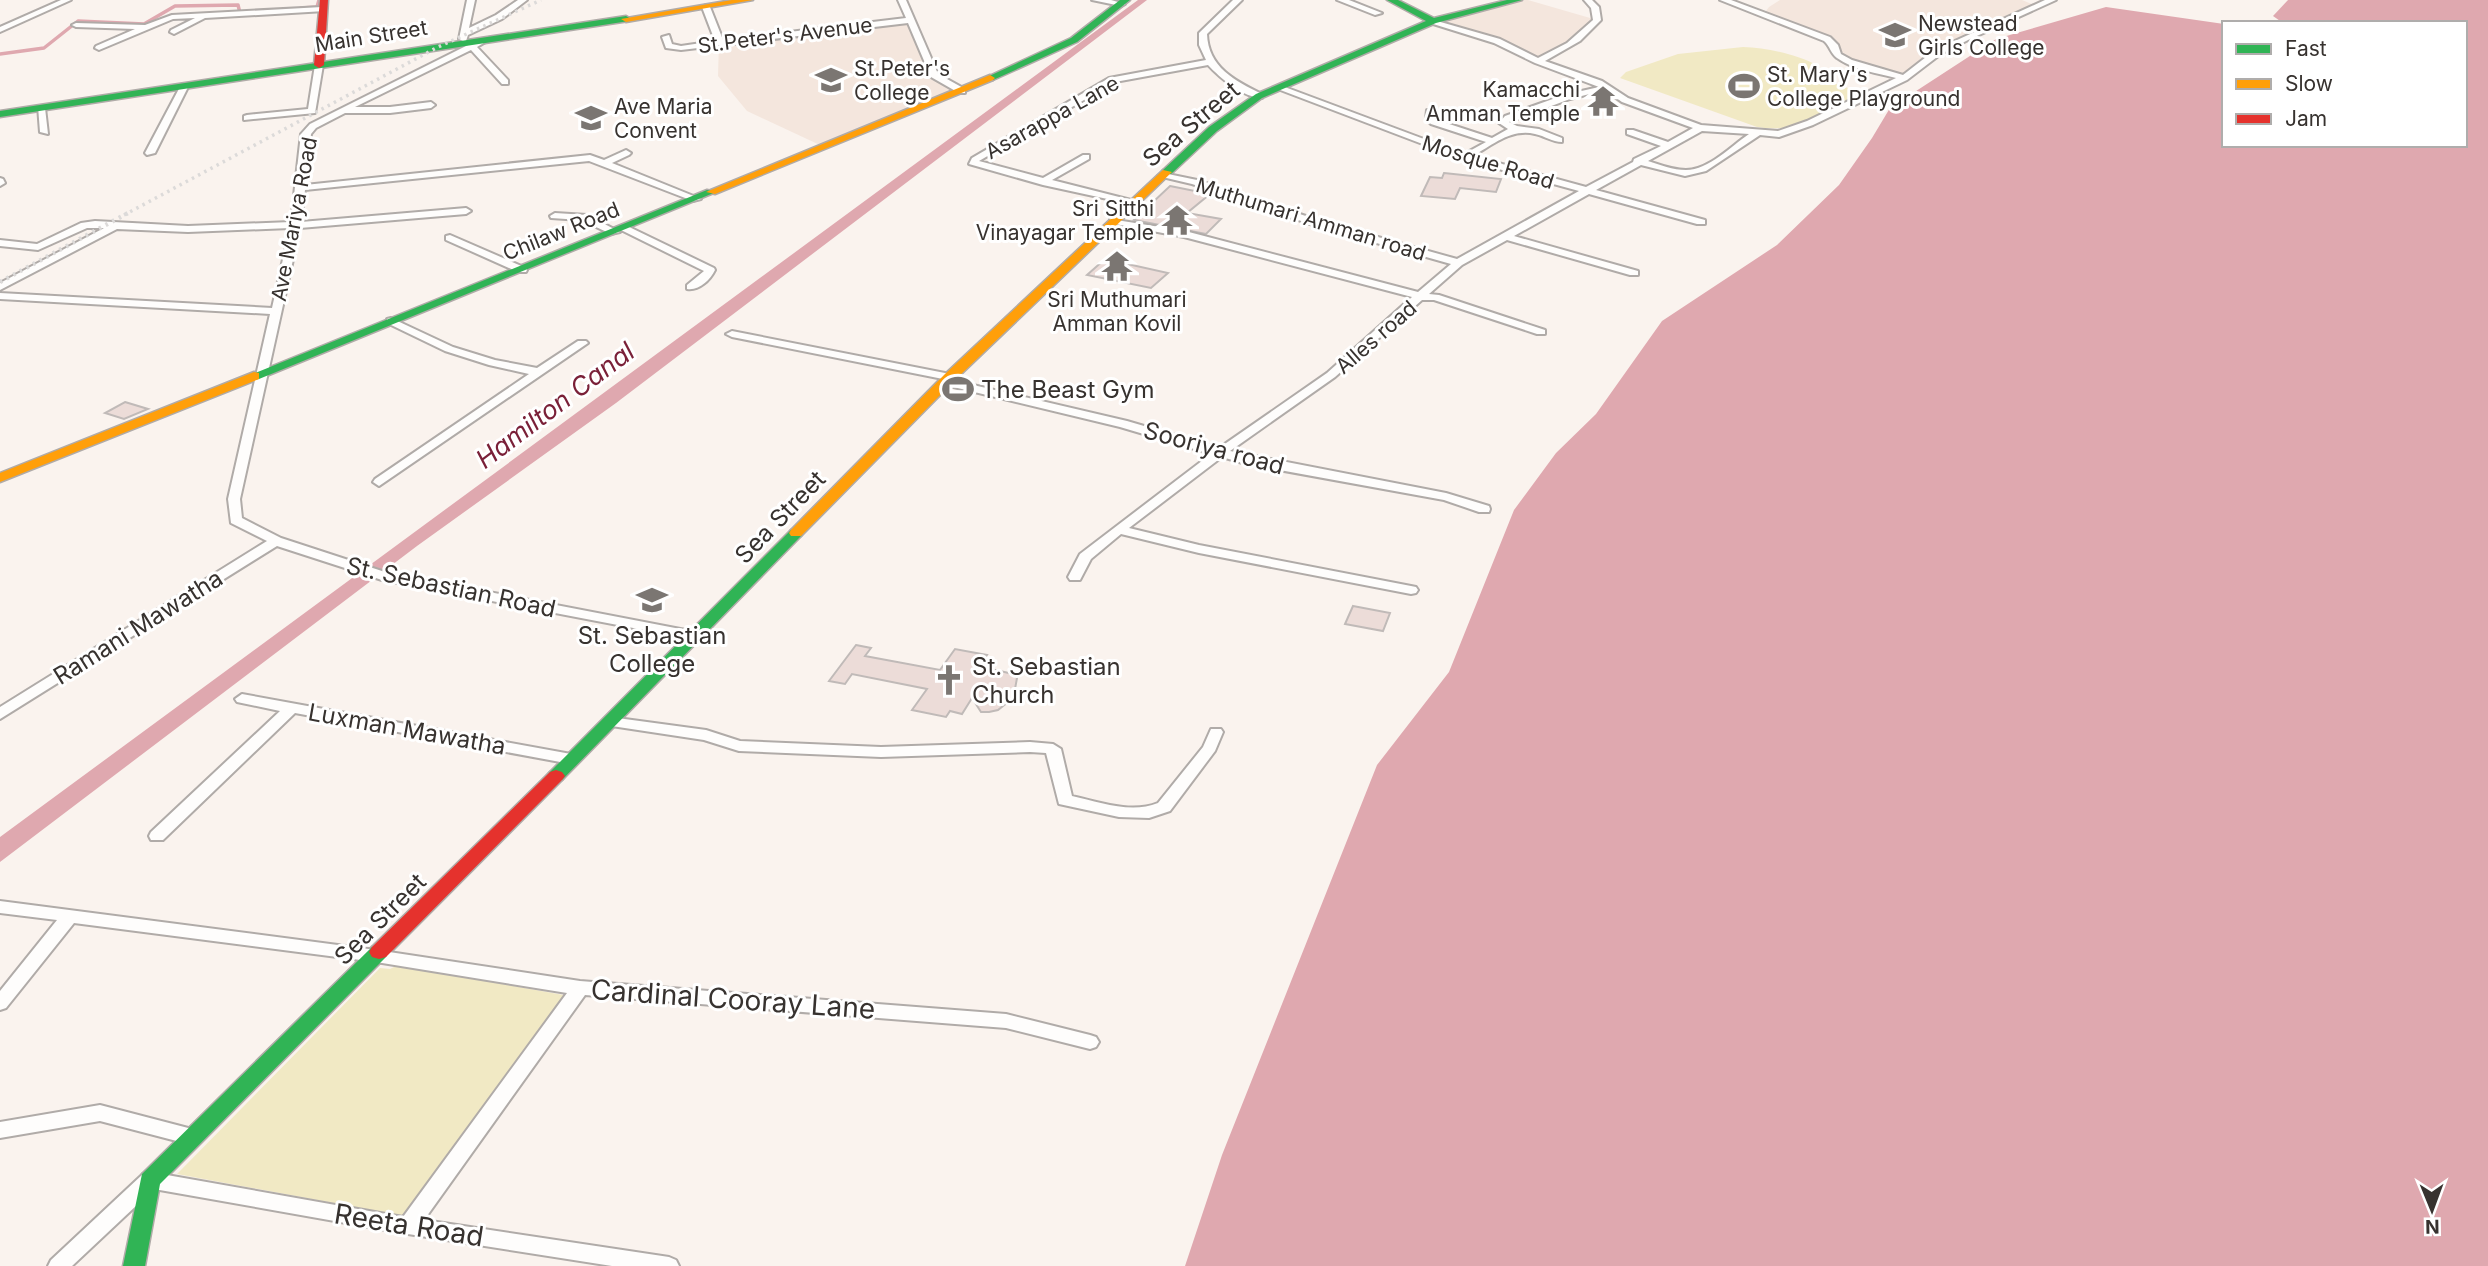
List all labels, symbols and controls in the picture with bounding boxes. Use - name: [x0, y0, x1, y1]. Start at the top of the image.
- place label: Newstead Girls College: [1918, 11, 2045, 60]
- street label: St.Peter's Avenue: [696, 12, 874, 58]
- street label: Main Street: [313, 15, 429, 57]
- school or university icon: Newstead Girls College: [1878, 18, 1912, 52]
- legend: [2222, 21, 2467, 147]
- text: Fast: [2285, 36, 2327, 61]
- place label: St.Peter's College: [854, 56, 950, 105]
- place label: St. Mary's College Playground: [1767, 62, 1960, 111]
- school or university icon: St.Peter's College: [814, 63, 848, 97]
- sports icon: St. Mary's College Playground: [1727, 69, 1761, 103]
- street label: Asarappa Lane: [981, 70, 1123, 164]
- text: Slow: [2285, 71, 2333, 96]
- street label: Sea Street: [1137, 75, 1245, 173]
- place label: Kamacchi Amman Temple: [1426, 77, 1580, 126]
- temple icon: Kamacchi Amman Temple: [1586, 84, 1620, 118]
- place label: Ave Maria Convent: [614, 94, 712, 143]
- school or university icon: Ave Maria Convent: [574, 101, 608, 135]
- text: Jam: [2285, 106, 2327, 131]
- street label: Mosque Road: [1419, 130, 1557, 194]
- street label: Ave Mariya Road: [266, 135, 322, 303]
- street label: Muthumari Amman road: [1193, 172, 1429, 266]
- street label: Chilaw Road: [499, 196, 623, 266]
- place label: Sri Sitthi Vinayagar Temple: [976, 196, 1154, 245]
- temple icon: Sri Sitthi Vinayagar Temple: [1160, 203, 1194, 237]
- temple icon: Sri Muthumari Amman Kovil: [1100, 249, 1134, 283]
- place label: Sri Muthumari Amman Kovil: [1047, 287, 1187, 336]
- street label: Alles road: [1330, 295, 1422, 379]
- water label: Hamilton Canal: [470, 335, 641, 475]
- sports icon: The Beast Gym: [941, 372, 975, 406]
- place label: The Beast Gym: [981, 375, 1155, 404]
- street label: Sooriya road: [1140, 415, 1288, 481]
- street label: Sea Street: [729, 465, 831, 569]
- street label: St. Sebastian Road: [344, 551, 558, 623]
- street label: Ramani Mawatha: [48, 563, 228, 691]
- school or university icon: St. Sebastian College: [635, 583, 669, 617]
- place label: St. Sebastian College: [578, 621, 726, 678]
- place label: St. Sebastian Church: [972, 652, 1121, 709]
- church icon: St. Sebastian Church: [932, 663, 966, 697]
- street label: Luxman Mawatha: [306, 697, 508, 761]
- street label: Sea Street: [328, 867, 432, 971]
- street label: Cardinal Cooray Lane: [590, 972, 876, 1026]
- north arrow: [2397, 1175, 2467, 1245]
- street label: Reeta Road: [332, 1196, 486, 1254]
- text: N: [2425, 1215, 2440, 1238]

